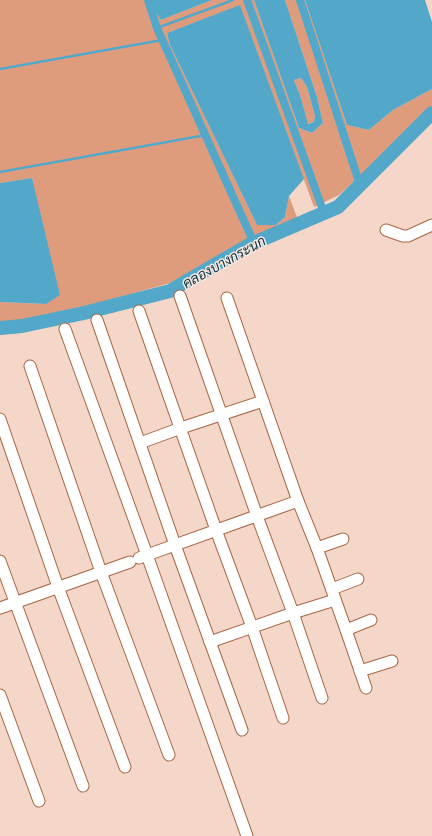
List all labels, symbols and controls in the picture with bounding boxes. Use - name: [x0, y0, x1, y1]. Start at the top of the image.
- water label: คลองบางกระนก: [180, 233, 269, 292]

